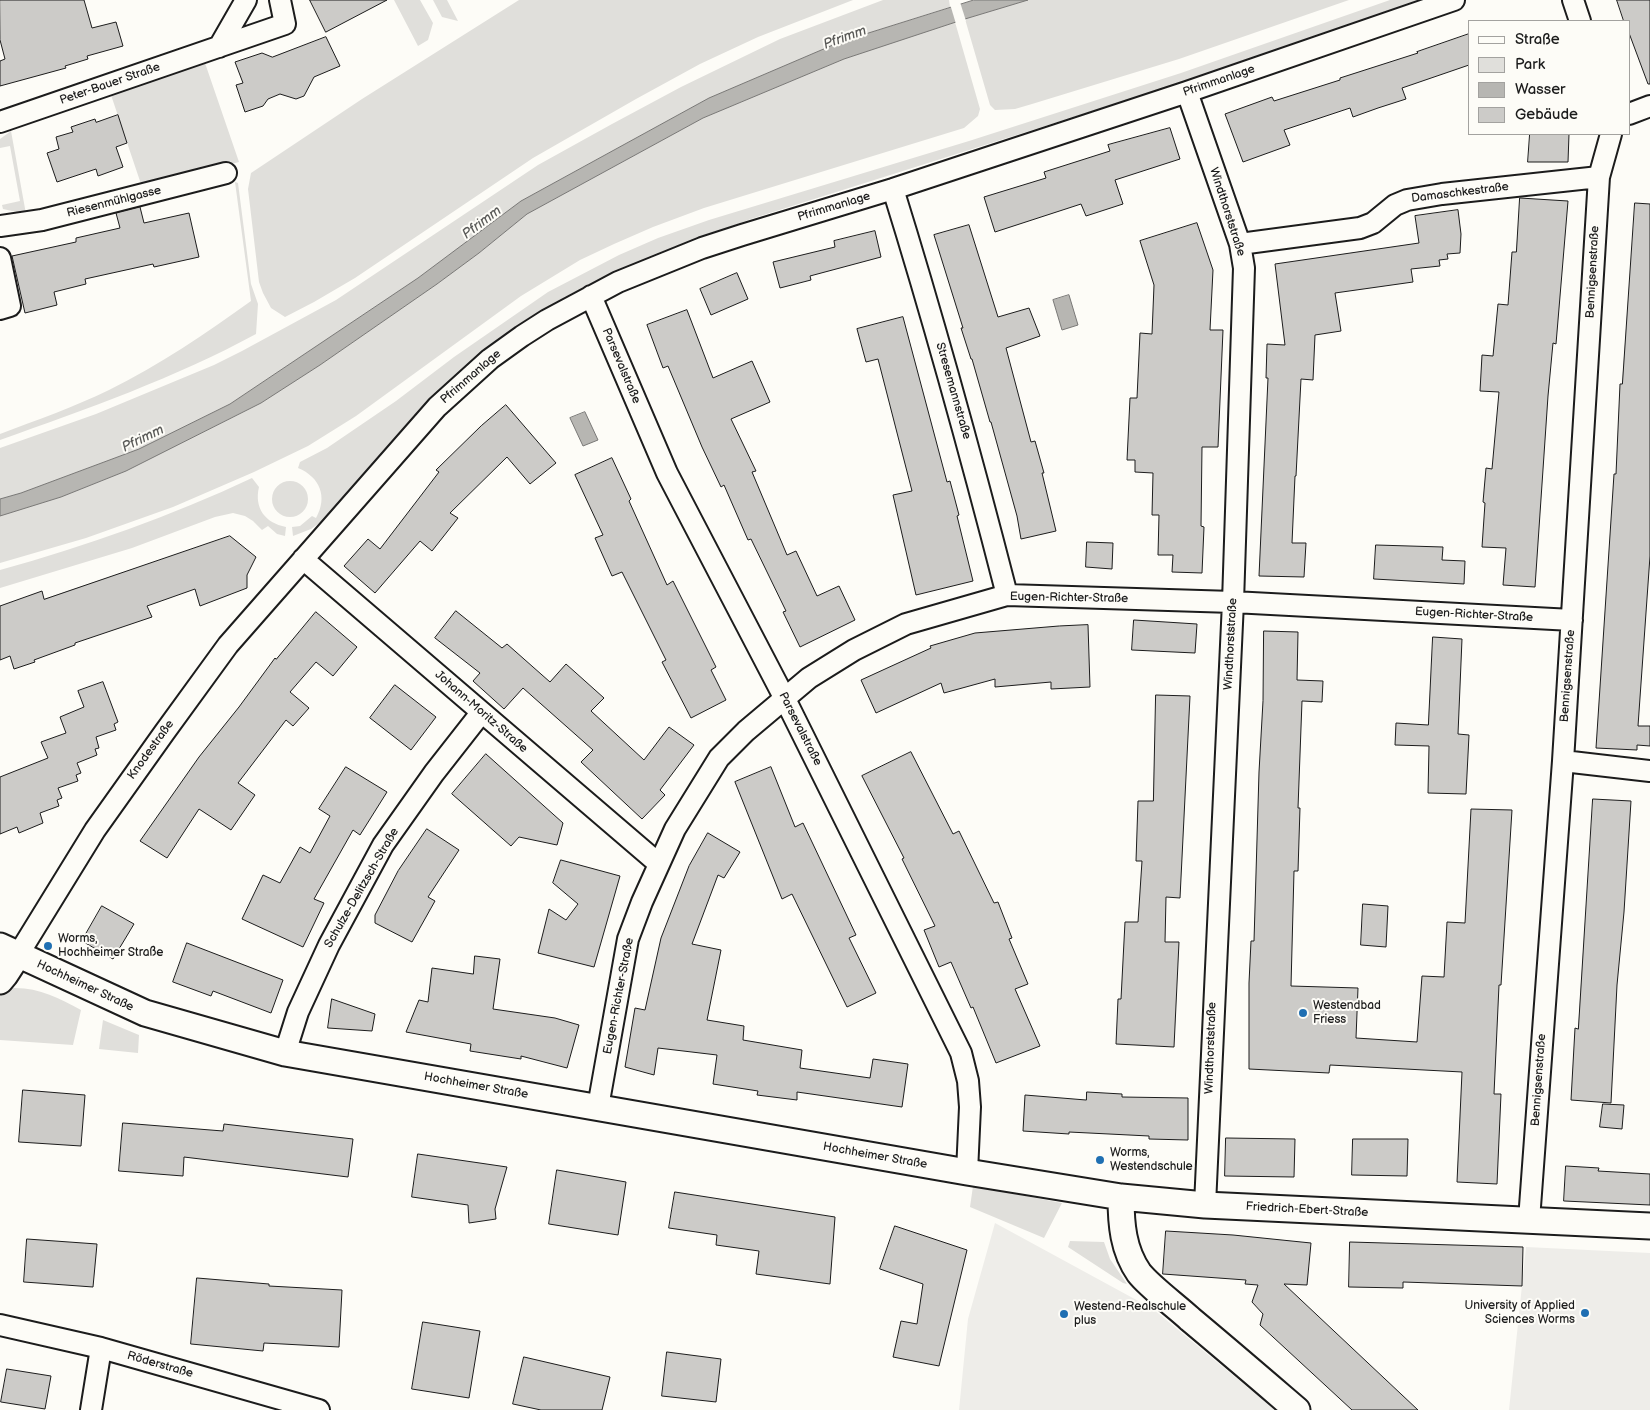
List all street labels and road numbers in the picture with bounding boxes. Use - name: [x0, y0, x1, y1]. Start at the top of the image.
- street label: Peter-Bauer Straße: [58, 60, 162, 108]
- street label: Pfrimmanlage: [1181, 62, 1257, 100]
- street label: Windthorststraße: [1206, 166, 1248, 258]
- street label: Damaschkestraße: [1410, 180, 1510, 206]
- street label: Riesenmühlgasse: [65, 183, 163, 221]
- street label: Pfrimmanlage: [796, 189, 872, 225]
- street label: Bennigsenstraße: [1583, 225, 1603, 319]
- street label: Parsevalstraße: [599, 326, 643, 406]
- street label: Stresemannstraße: [932, 341, 974, 441]
- street label: Pfrimmanlage: [438, 347, 504, 407]
- street label: Eugen-Richter-Straße: [1010, 590, 1128, 606]
- street label: Windthorststraße: [1221, 598, 1241, 690]
- street label: Eugen-Richter-Straße: [1415, 605, 1533, 625]
- street label: Bennigsenstraße: [1558, 629, 1578, 723]
- street label: Johann-Moritz-Straße: [432, 668, 530, 756]
- street label: Parsevalstraße: [775, 690, 825, 768]
- street label: Knodestraße: [125, 718, 177, 782]
- street label: Schulze-Delitzsch-Straße: [322, 825, 402, 951]
- street label: Eugen-Richter-Straße: [601, 937, 637, 1055]
- street label: Hochheimer Straße: [34, 957, 136, 1015]
- street label: Windthorststraße: [1202, 1002, 1220, 1094]
- street label: Bennigsenstraße: [1529, 1033, 1549, 1127]
- street label: Hochheimer Straße: [423, 1070, 529, 1102]
- street label: Hochheimer Straße: [822, 1140, 928, 1172]
- street label: Friedrich-Ebert-Straße: [1245, 1200, 1369, 1220]
- street label: Röderstraße: [125, 1349, 195, 1381]

